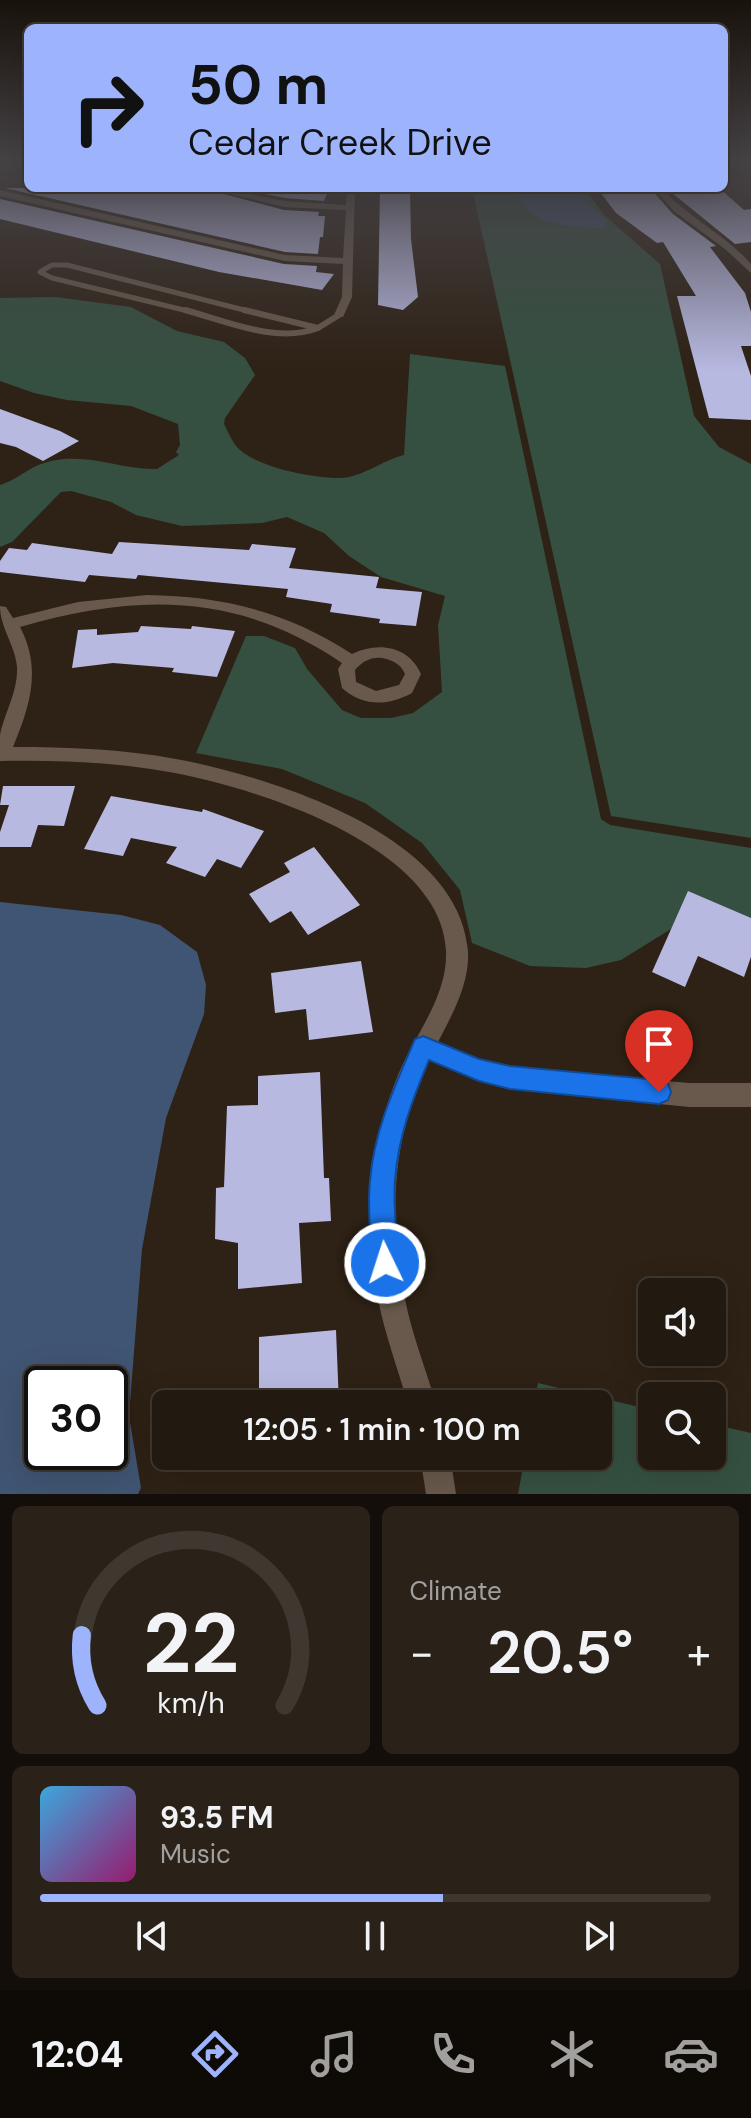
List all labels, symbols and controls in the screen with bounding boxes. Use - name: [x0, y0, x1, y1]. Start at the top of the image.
- text: 50 m: [188, 48, 328, 121]
- icon: right: [56, 56, 160, 160]
- text: Cedar Creek Drive: [188, 119, 492, 166]
- pin: [625, 1010, 693, 1092]
- icon: arrive: [637, 1022, 681, 1066]
- position arrow: [343, 1221, 427, 1305]
- map controls: [638, 1278, 726, 1470]
- button: sound: [638, 1278, 726, 1366]
- speed limit sign: 30: [24, 1366, 128, 1470]
- button: search: [638, 1382, 726, 1470]
- text: 12:05 · 1 min · 100 m: [244, 1410, 520, 1449]
- text: Climate: [410, 1574, 502, 1608]
- text: 22: [143, 1589, 239, 1698]
- text: 20.5°: [487, 1613, 633, 1692]
- text: −: [410, 1624, 434, 1682]
- text: +: [687, 1624, 711, 1682]
- text: km/h: [157, 1685, 225, 1722]
- text: 93.5 FM: [160, 1798, 273, 1837]
- text: Music: [160, 1837, 231, 1871]
- icon: previous: [130, 1914, 174, 1958]
- icon: pause: [353, 1914, 397, 1958]
- icon: next: [577, 1914, 621, 1958]
- icon: directions: [187, 2026, 243, 2082]
- icon: music: [306, 2026, 362, 2082]
- icon: phone: [425, 2026, 481, 2082]
- icon: climate: [544, 2026, 600, 2082]
- icon: car: [663, 2026, 719, 2082]
- text: 12:04: [32, 2031, 123, 2078]

